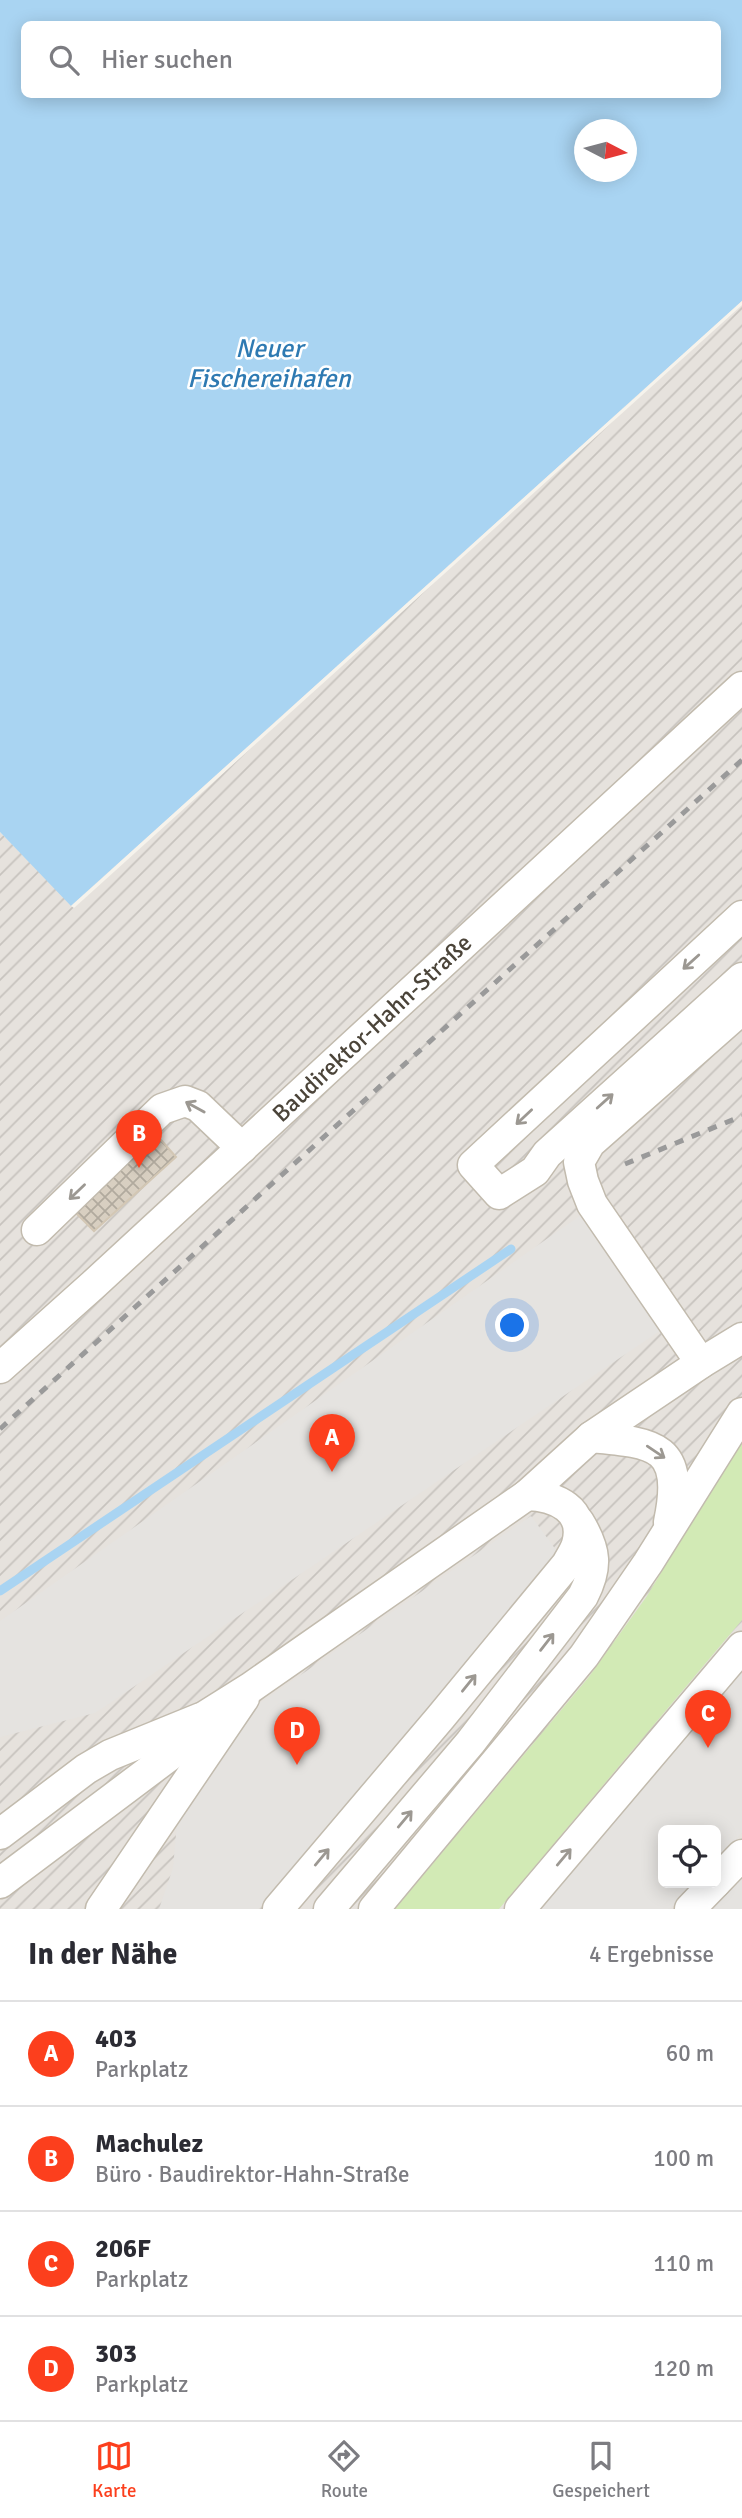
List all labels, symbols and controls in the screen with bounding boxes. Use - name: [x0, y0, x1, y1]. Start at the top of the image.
- search box: [21, 21, 721, 98]
- icon: search: [45, 41, 83, 79]
- text: Hier suchen: [101, 44, 233, 76]
- north arrow: [574, 119, 637, 182]
- water label: Neuer Fischereihafen: [187, 333, 352, 395]
- street label: Baudirektor-Hahn-Straße: [266, 928, 478, 1128]
- one-way arrow: [682, 954, 700, 970]
- one-way arrow: [596, 1093, 614, 1109]
- one-way arrow: [185, 1100, 205, 1114]
- one-way arrow: [516, 1108, 533, 1125]
- pin: B: [116, 1110, 162, 1168]
- one-way arrow: [69, 1183, 86, 1200]
- your location: [495, 1308, 529, 1342]
- pin: A: [309, 1414, 355, 1472]
- one-way arrow: [646, 1444, 665, 1459]
- one-way arrow: [540, 1634, 555, 1652]
- one-way arrow: [461, 1674, 477, 1692]
- pin: C: [685, 1690, 731, 1748]
- pin: D: [274, 1707, 320, 1765]
- one-way arrow: [397, 1811, 413, 1829]
- map controls: [658, 1825, 721, 1888]
- button: locate: [658, 1825, 721, 1888]
- one-way arrow: [314, 1848, 330, 1866]
- one-way arrow: [556, 1848, 572, 1866]
- text: In der Nähe: [28, 1936, 177, 1973]
- text: 4 Ergebnisse: [589, 1940, 714, 1969]
- text: 403: [95, 2023, 137, 2055]
- text: A: [44, 2039, 58, 2068]
- text: 60 m: [666, 2039, 714, 2068]
- text: Parkplatz: [95, 2055, 188, 2084]
- text: Machulez: [95, 2128, 203, 2160]
- text: B: [44, 2144, 58, 2173]
- text: 100 m: [653, 2144, 714, 2173]
- text: Büro · Baudirektor-Hahn-Straße: [95, 2160, 410, 2189]
- text: 206F: [95, 2233, 151, 2265]
- text: C: [44, 2249, 58, 2278]
- text: 110 m: [653, 2249, 714, 2278]
- text: Parkplatz: [95, 2265, 188, 2294]
- text: 303: [95, 2338, 137, 2370]
- text: D: [43, 2354, 59, 2383]
- text: 120 m: [653, 2354, 714, 2383]
- text: Parkplatz: [95, 2370, 188, 2399]
- tab: Karte: [92, 2437, 136, 2503]
- tab: Route: [321, 2437, 368, 2503]
- tab: Gespeichert: [552, 2437, 650, 2503]

